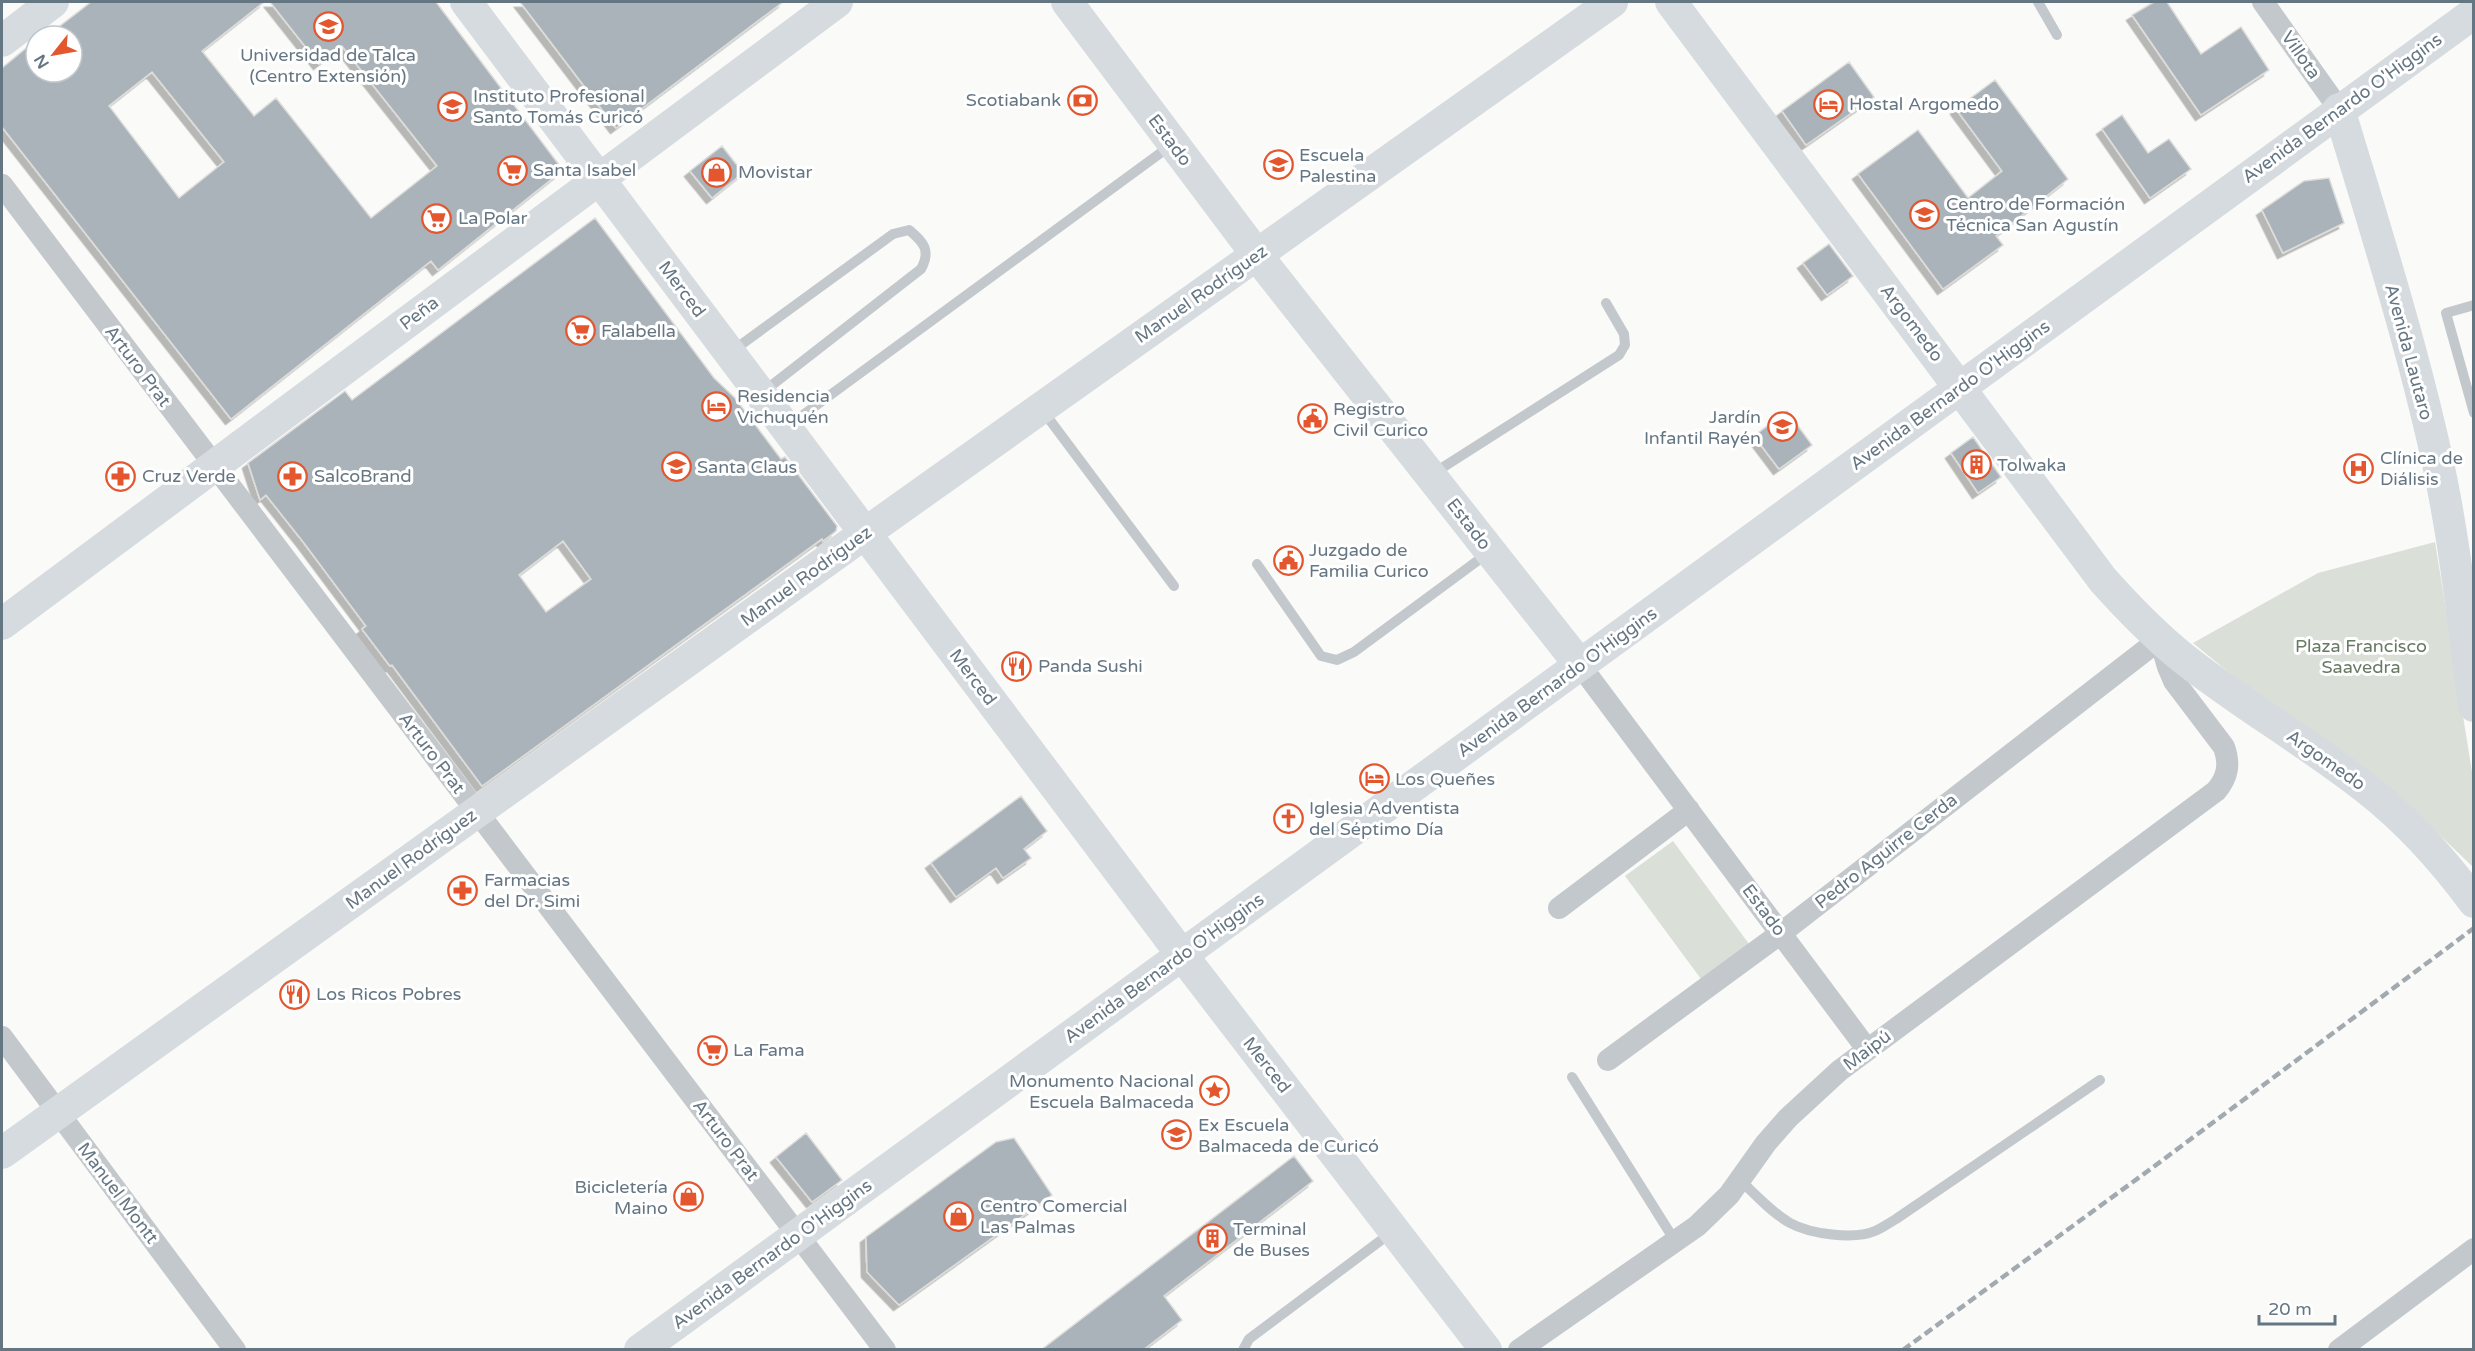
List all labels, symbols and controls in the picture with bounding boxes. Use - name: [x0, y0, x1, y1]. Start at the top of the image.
- school or university icon: Universidad de Talca (Centro Extensión): [312, 10, 344, 42]
- north arrow: [24, 24, 84, 84]
- street label: Villota: [2277, 27, 2325, 83]
- street label: Avenida Bernardo O'Higgins: [2238, 28, 2446, 188]
- place label: Universidad de Talca (Centro Extensión): [240, 44, 416, 87]
- text: N: [30, 51, 54, 72]
- bank icon: Scotiabank: [1066, 84, 1098, 116]
- place label: Instituto Profesional Santo Tomás Curicó: [473, 85, 645, 128]
- hotel icon: Hostal Argomedo: [1812, 88, 1844, 120]
- place label: Scotiabank: [966, 89, 1061, 111]
- school or university icon: Instituto Profesional Santo Tomás Curicó: [436, 90, 468, 122]
- place label: Hostal Argomedo: [1849, 93, 1999, 115]
- street label: Estado: [1143, 110, 1197, 170]
- place label: Escuela Palestina: [1299, 144, 1376, 187]
- school or university icon: Escuela Palestina: [1262, 149, 1294, 181]
- supermarket icon: Santa Isabel: [496, 154, 528, 186]
- shop icon: Movistar: [701, 156, 733, 188]
- place label: Santa Isabel: [533, 159, 636, 181]
- place label: Movistar: [738, 161, 813, 183]
- place label: Centro de Formación Técnica San Agustín: [1946, 193, 2125, 236]
- school or university icon: Centro de Formación Técnica San Agustín: [1909, 198, 1941, 230]
- supermarket icon: La Polar: [421, 202, 453, 234]
- place label: La Polar: [458, 207, 528, 229]
- street label: Manuel Rodríguez: [1131, 240, 1272, 348]
- street label: Merced: [654, 256, 710, 322]
- street label: Argomedo: [1876, 280, 1948, 366]
- street label: Avenida Lautaro: [2380, 282, 2438, 422]
- street label: Peña: [395, 291, 443, 335]
- supermarket icon: Falabella: [564, 315, 596, 347]
- street label: Avenida Bernardo O'Higgins: [1846, 315, 2054, 475]
- place label: Falabella: [601, 320, 676, 342]
- street label: Arturo Prat: [100, 321, 176, 411]
- place label: Residencia Vichuquén: [737, 385, 830, 428]
- hotel icon: Residencia Vichuquén: [700, 390, 732, 422]
- place label: Registro Civil Curico: [1333, 398, 1428, 441]
- public building icon: Registro Civil Curico: [1296, 403, 1328, 435]
- place label: Jardín Infantil Rayén: [1644, 406, 1761, 449]
- school or university icon: Jardín Infantil Rayén: [1766, 411, 1798, 443]
- place label: Clínica de Diálisis: [2380, 447, 2463, 490]
- building icon: Tolwaka: [1960, 449, 1992, 481]
- school or university icon: Santa Claus: [660, 451, 692, 483]
- hospital icon: Clínica de Diálisis: [2343, 452, 2375, 484]
- place label: Tolwaka: [1997, 454, 2066, 476]
- place label: Santa Claus: [697, 456, 797, 478]
- pharmacy icon: Cruz Verde: [105, 460, 137, 492]
- pharmacy icon: SalcoBrand: [277, 460, 309, 492]
- place label: Cruz Verde: [142, 465, 236, 487]
- place label: SalcoBrand: [314, 465, 412, 487]
- street label: Estado: [1442, 494, 1496, 554]
- street label: Manuel Rodríguez: [736, 521, 876, 631]
- place label: Juzgado de Familia Curico: [1309, 539, 1429, 582]
- public building icon: Juzgado de Familia Curico: [1272, 544, 1304, 576]
- street label: Avenida Bernardo O'Higgins: [1453, 602, 1661, 762]
- park label: Plaza Francisco Saavedra: [2295, 635, 2427, 678]
- street label: Merced: [945, 644, 1001, 710]
- restaurant icon: Panda Sushi: [1001, 650, 1033, 682]
- place label: Panda Sushi: [1038, 655, 1143, 677]
- street label: Arturo Prat: [394, 708, 470, 798]
- street label: Argomedo: [2282, 725, 2370, 795]
- hotel icon: Los Queñes: [1358, 763, 1390, 795]
- place label: Los Queñes: [1395, 768, 1495, 790]
- street label: Pedro Aguirre Cerda: [1810, 789, 1962, 913]
- place label: Iglesia Adventista del Séptimo Día: [1309, 797, 1460, 840]
- church icon: Iglesia Adventista del Séptimo Día: [1272, 802, 1304, 834]
- street label: Manuel Rodríguez: [341, 804, 481, 914]
- place label: Farmacias del Dr. Simi: [484, 869, 580, 912]
- pharmacy icon: Farmacias del Dr. Simi: [447, 874, 479, 906]
- street label: Estado: [1737, 880, 1791, 940]
- street label: Avenida Bernardo O'Higgins: [1060, 888, 1268, 1048]
- restaurant icon: Los Ricos Pobres: [279, 978, 311, 1010]
- place label: Los Ricos Pobres: [316, 983, 461, 1005]
- street label: Maipú: [1839, 1025, 1895, 1075]
- street label: Merced: [1238, 1033, 1296, 1097]
- supermarket icon: La Fama: [696, 1034, 728, 1066]
- place label: La Fama: [733, 1039, 805, 1061]
- place label: Monumento Nacional Escuela Balmaceda: [1009, 1070, 1194, 1113]
- place icon: Monumento Nacional Escuela Balmaceda: [1199, 1075, 1231, 1107]
- street label: Arturo Prat: [688, 1095, 764, 1185]
- place label: Ex Escuela Balmaceda de Curicó: [1198, 1114, 1379, 1157]
- school or university icon: Ex Escuela Balmaceda de Curicó: [1161, 1119, 1193, 1151]
- street label: Manuel Montt: [73, 1138, 163, 1248]
- street label: Avenida Bernardo O'Higgins: [668, 1174, 876, 1334]
- place label: Bicicletería Maino: [574, 1176, 668, 1219]
- shop icon: Bicicletería Maino: [673, 1181, 705, 1213]
- place label: Centro Comercial Las Palmas: [980, 1195, 1127, 1238]
- shop icon: Centro Comercial Las Palmas: [943, 1200, 975, 1232]
- place label: Terminal de Buses: [1233, 1218, 1310, 1261]
- building icon: Terminal de Buses: [1196, 1223, 1228, 1255]
- scale bar: [2259, 1288, 2336, 1326]
- text: 20 m: [2268, 1298, 2312, 1320]

